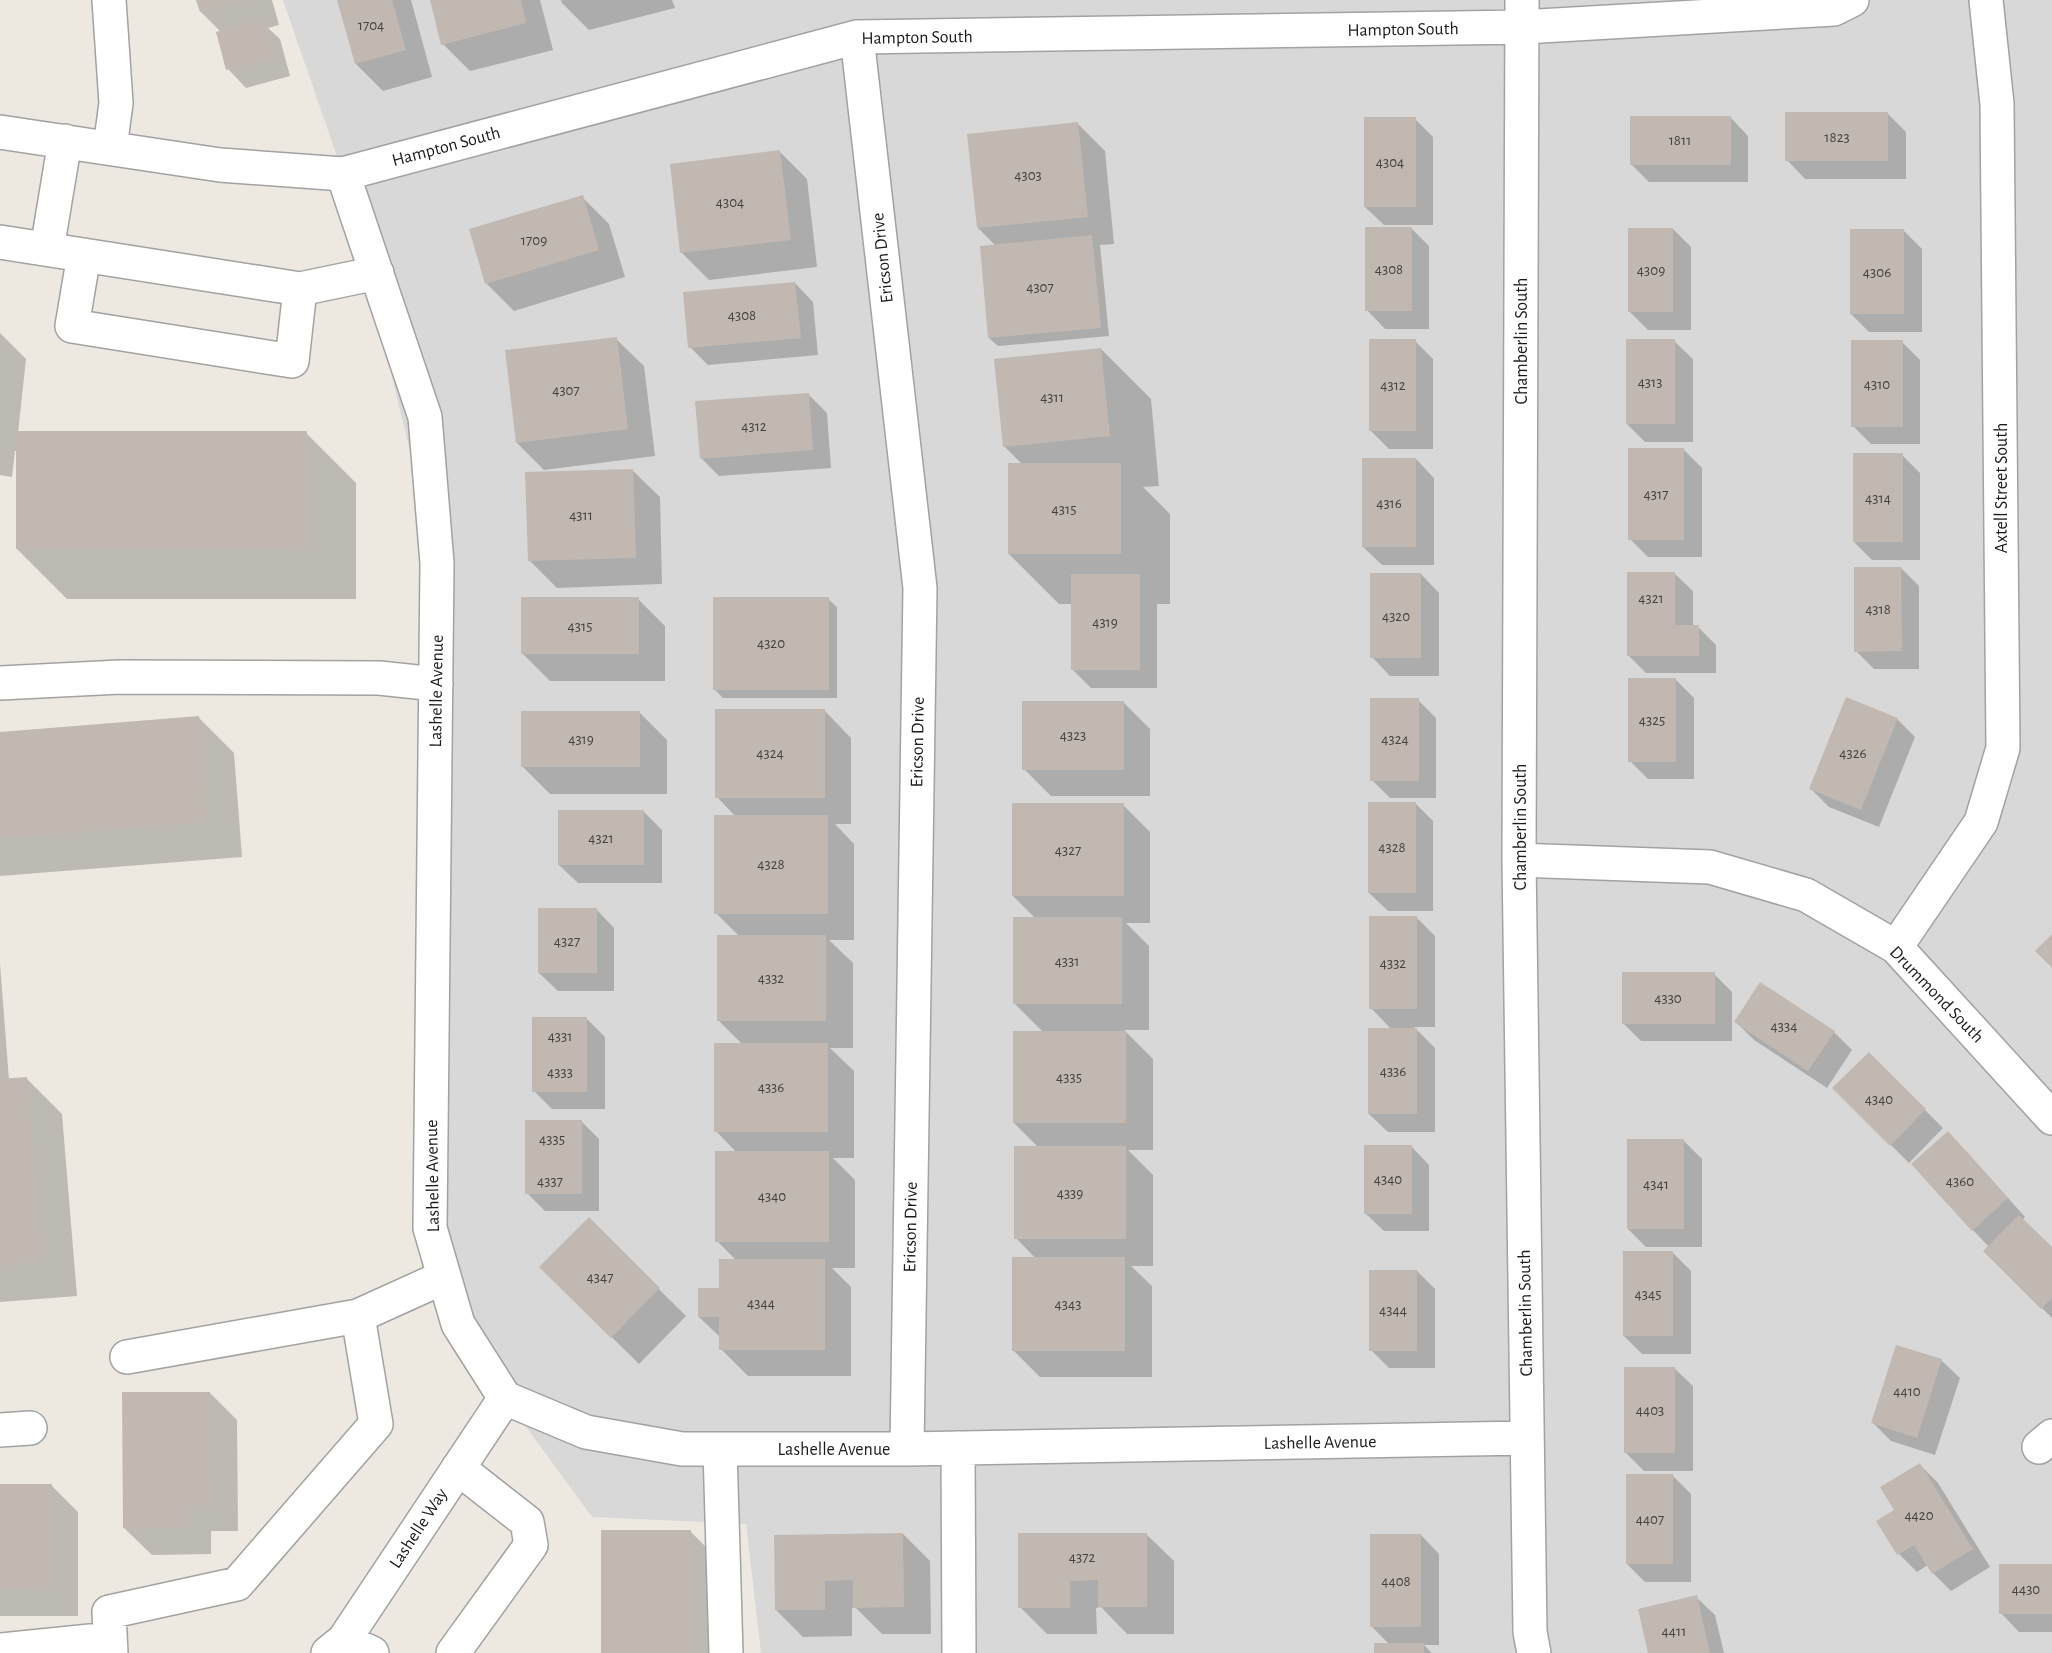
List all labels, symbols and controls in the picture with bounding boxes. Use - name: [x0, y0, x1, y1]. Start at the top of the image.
- house number: 1704: [358, 18, 384, 33]
- street label: Hampton South: [1347, 20, 1459, 40]
- street label: Hampton South: [861, 28, 973, 48]
- street label: Hampton South: [390, 124, 502, 170]
- house number: 1823: [1824, 130, 1850, 145]
- house number: 1811: [1669, 133, 1691, 148]
- house number: 4304: [1376, 155, 1404, 170]
- house number: 4303: [1014, 168, 1042, 183]
- house number: 4304: [716, 195, 744, 210]
- street label: Ericson Drive: [869, 212, 897, 304]
- house number: 1709: [521, 233, 547, 248]
- house number: 4308: [1375, 262, 1403, 277]
- house number: 4309: [1637, 263, 1665, 278]
- house number: 4306: [1863, 265, 1891, 280]
- street label: Chamberlin South: [1513, 278, 1531, 404]
- house number: 4307: [1026, 280, 1054, 295]
- house number: 4308: [728, 308, 756, 323]
- house number: 4313: [1638, 375, 1662, 390]
- house number: 4310: [1864, 377, 1890, 392]
- house number: 4312: [1380, 378, 1406, 393]
- house number: 4307: [552, 383, 580, 398]
- house number: 4311: [1040, 390, 1064, 405]
- house number: 4312: [741, 419, 767, 434]
- street label: Axtell Street South: [1993, 423, 2011, 553]
- house number: 4317: [1644, 487, 1668, 502]
- house number: 4314: [1865, 491, 1891, 506]
- house number: 4316: [1376, 496, 1402, 511]
- house number: 4315: [1052, 502, 1076, 517]
- house number: 4311: [569, 508, 593, 523]
- house number: 4321: [1638, 591, 1664, 606]
- house number: 4318: [1865, 602, 1891, 617]
- house number: 4320: [1382, 609, 1410, 624]
- house number: 4319: [1092, 615, 1118, 630]
- house number: 4315: [568, 619, 592, 634]
- street label: Lashelle Avenue: [427, 634, 447, 748]
- house number: 4320: [757, 636, 785, 651]
- street label: Ericson Drive: [908, 697, 928, 787]
- house number: 4325: [1639, 713, 1665, 728]
- house number: 4323: [1060, 728, 1086, 743]
- house number: 4319: [568, 732, 594, 747]
- house number: 4324: [1381, 732, 1409, 747]
- house number: 4324: [756, 746, 784, 761]
- house number: 4326: [1839, 746, 1867, 761]
- street label: Chamberlin South: [1512, 764, 1530, 890]
- house number: 4321: [588, 831, 614, 846]
- house number: 4328: [1378, 840, 1406, 855]
- house number: 4327: [1055, 843, 1081, 858]
- house number: 4328: [757, 857, 785, 872]
- house number: 4327: [554, 934, 580, 949]
- street label: Drummond South: [1886, 943, 1987, 1046]
- house number: 4331: [1055, 954, 1079, 969]
- house number: 4332: [1380, 956, 1406, 971]
- house number: 4332: [758, 971, 784, 986]
- house number: 4330: [1654, 991, 1682, 1006]
- house number: 4334: [1771, 1019, 1797, 1034]
- house number: 4331: [548, 1029, 572, 1044]
- house number: 4336: [1380, 1064, 1406, 1079]
- house number: 4333: [547, 1065, 573, 1080]
- house number: 4335: [1056, 1070, 1082, 1085]
- house number: 4336: [758, 1080, 784, 1095]
- house number: 4340: [1865, 1092, 1893, 1107]
- street label: Lashelle Avenue: [423, 1119, 443, 1233]
- house number: 4335: [539, 1132, 565, 1147]
- house number: 4340: [1374, 1172, 1402, 1187]
- house number: 4337: [537, 1174, 563, 1189]
- house number: 4360: [1946, 1174, 1974, 1189]
- house number: 4341: [1643, 1177, 1669, 1192]
- street label: Ericson Drive: [901, 1182, 921, 1272]
- house number: 4339: [1057, 1186, 1083, 1201]
- house number: 4340: [758, 1189, 786, 1204]
- street label: Chamberlin South: [1516, 1249, 1536, 1377]
- house number: 4347: [587, 1270, 613, 1285]
- house number: 4345: [1635, 1287, 1661, 1302]
- house number: 4344: [747, 1296, 775, 1311]
- house number: 4343: [1055, 1297, 1081, 1312]
- house number: 4344: [1379, 1303, 1407, 1318]
- house number: 4410: [1893, 1384, 1921, 1399]
- house number: 4403: [1636, 1403, 1664, 1418]
- street label: Lashelle Avenue: [1263, 1433, 1377, 1453]
- street label: Lashelle Avenue: [778, 1441, 890, 1459]
- street label: Lashelle Way: [386, 1485, 451, 1572]
- house number: 4420: [1904, 1508, 1934, 1523]
- house number: 4407: [1636, 1512, 1664, 1527]
- house number: 4372: [1069, 1550, 1095, 1565]
- house number: 4408: [1381, 1574, 1411, 1589]
- house number: 4430: [2012, 1582, 2040, 1597]
- house number: 4411: [1662, 1624, 1686, 1639]

